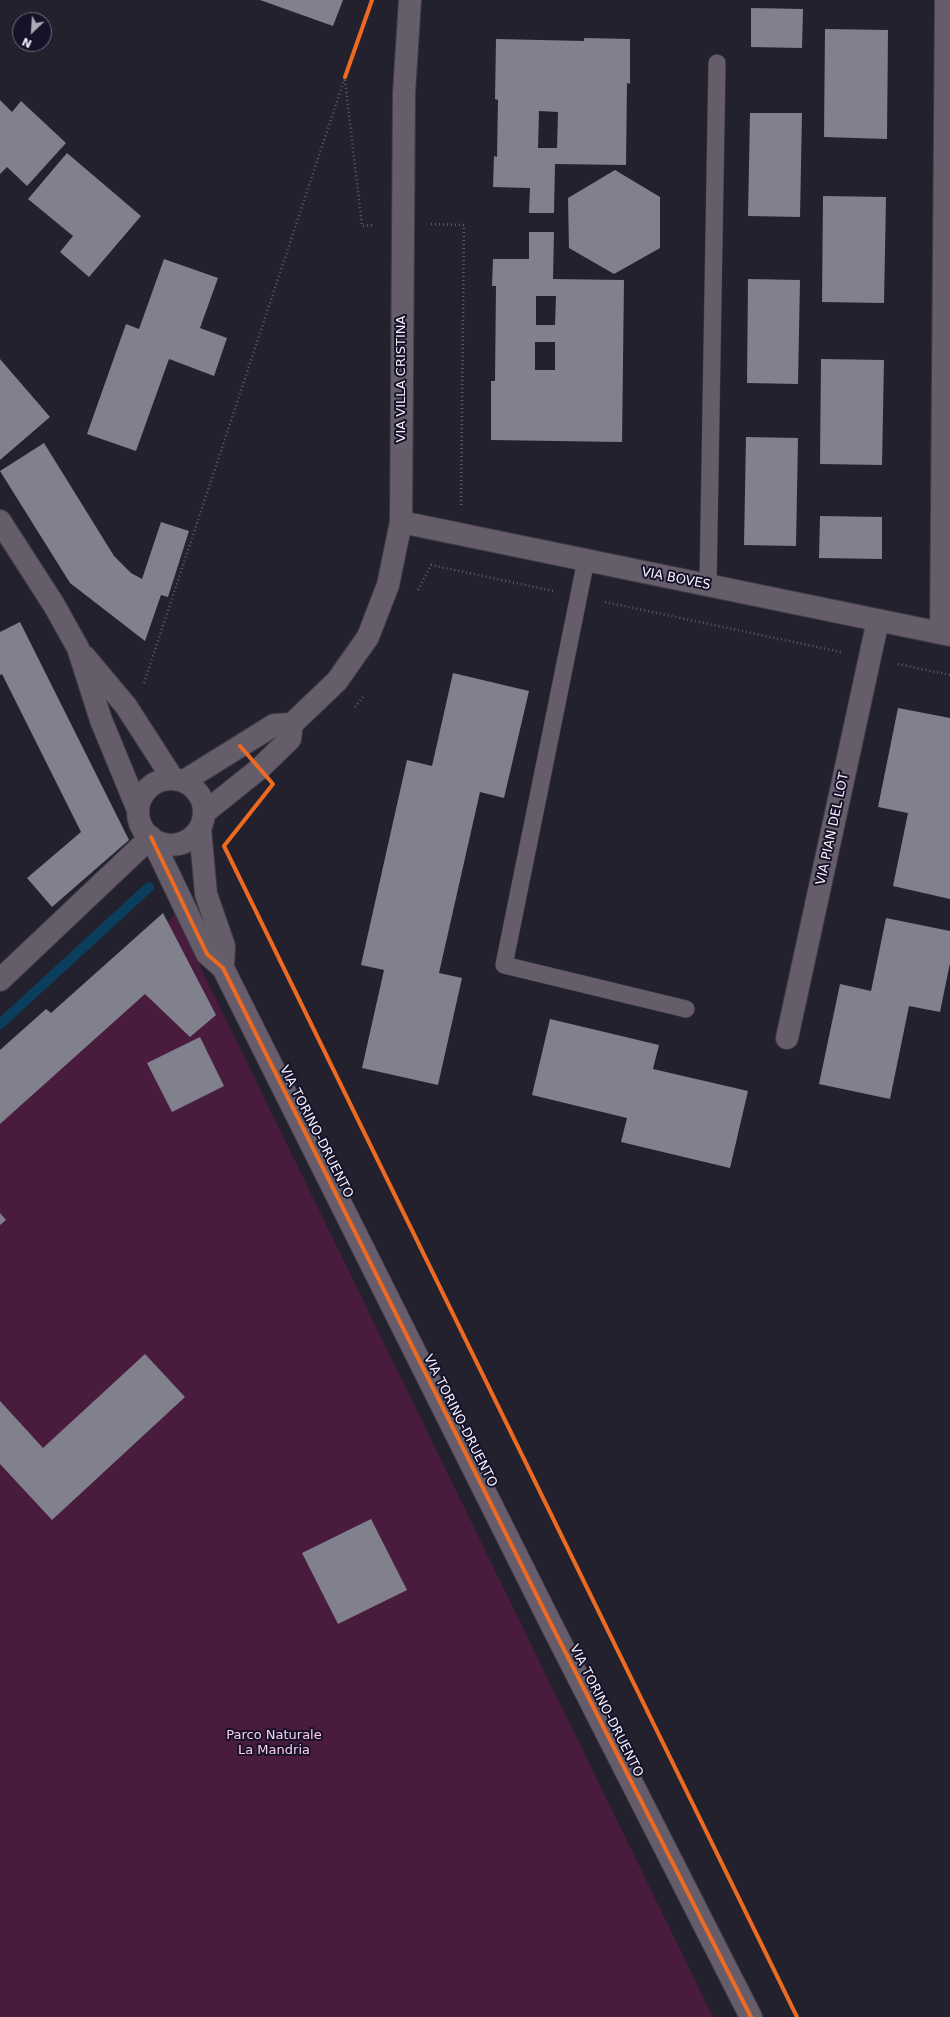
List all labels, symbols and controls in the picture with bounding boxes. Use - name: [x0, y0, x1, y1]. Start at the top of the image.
- north arrow: [12, 12, 52, 52]
- text: N: [20, 35, 34, 50]
- street label: VIA VILLA CRISTINA: [394, 316, 410, 442]
- street label: VIA BOVES: [640, 565, 712, 593]
- street label: VIA PIAN DEL LOT: [813, 771, 853, 887]
- street label: VIA TORINO-DRUENTO: [276, 1063, 356, 1201]
- street label: VIA TORINO-DRUENTO: [420, 1352, 500, 1490]
- street label: VIA TORINO-DRUENTO: [566, 1642, 646, 1780]
- park label: Parco Naturale La Mandria: [226, 1728, 322, 1759]

